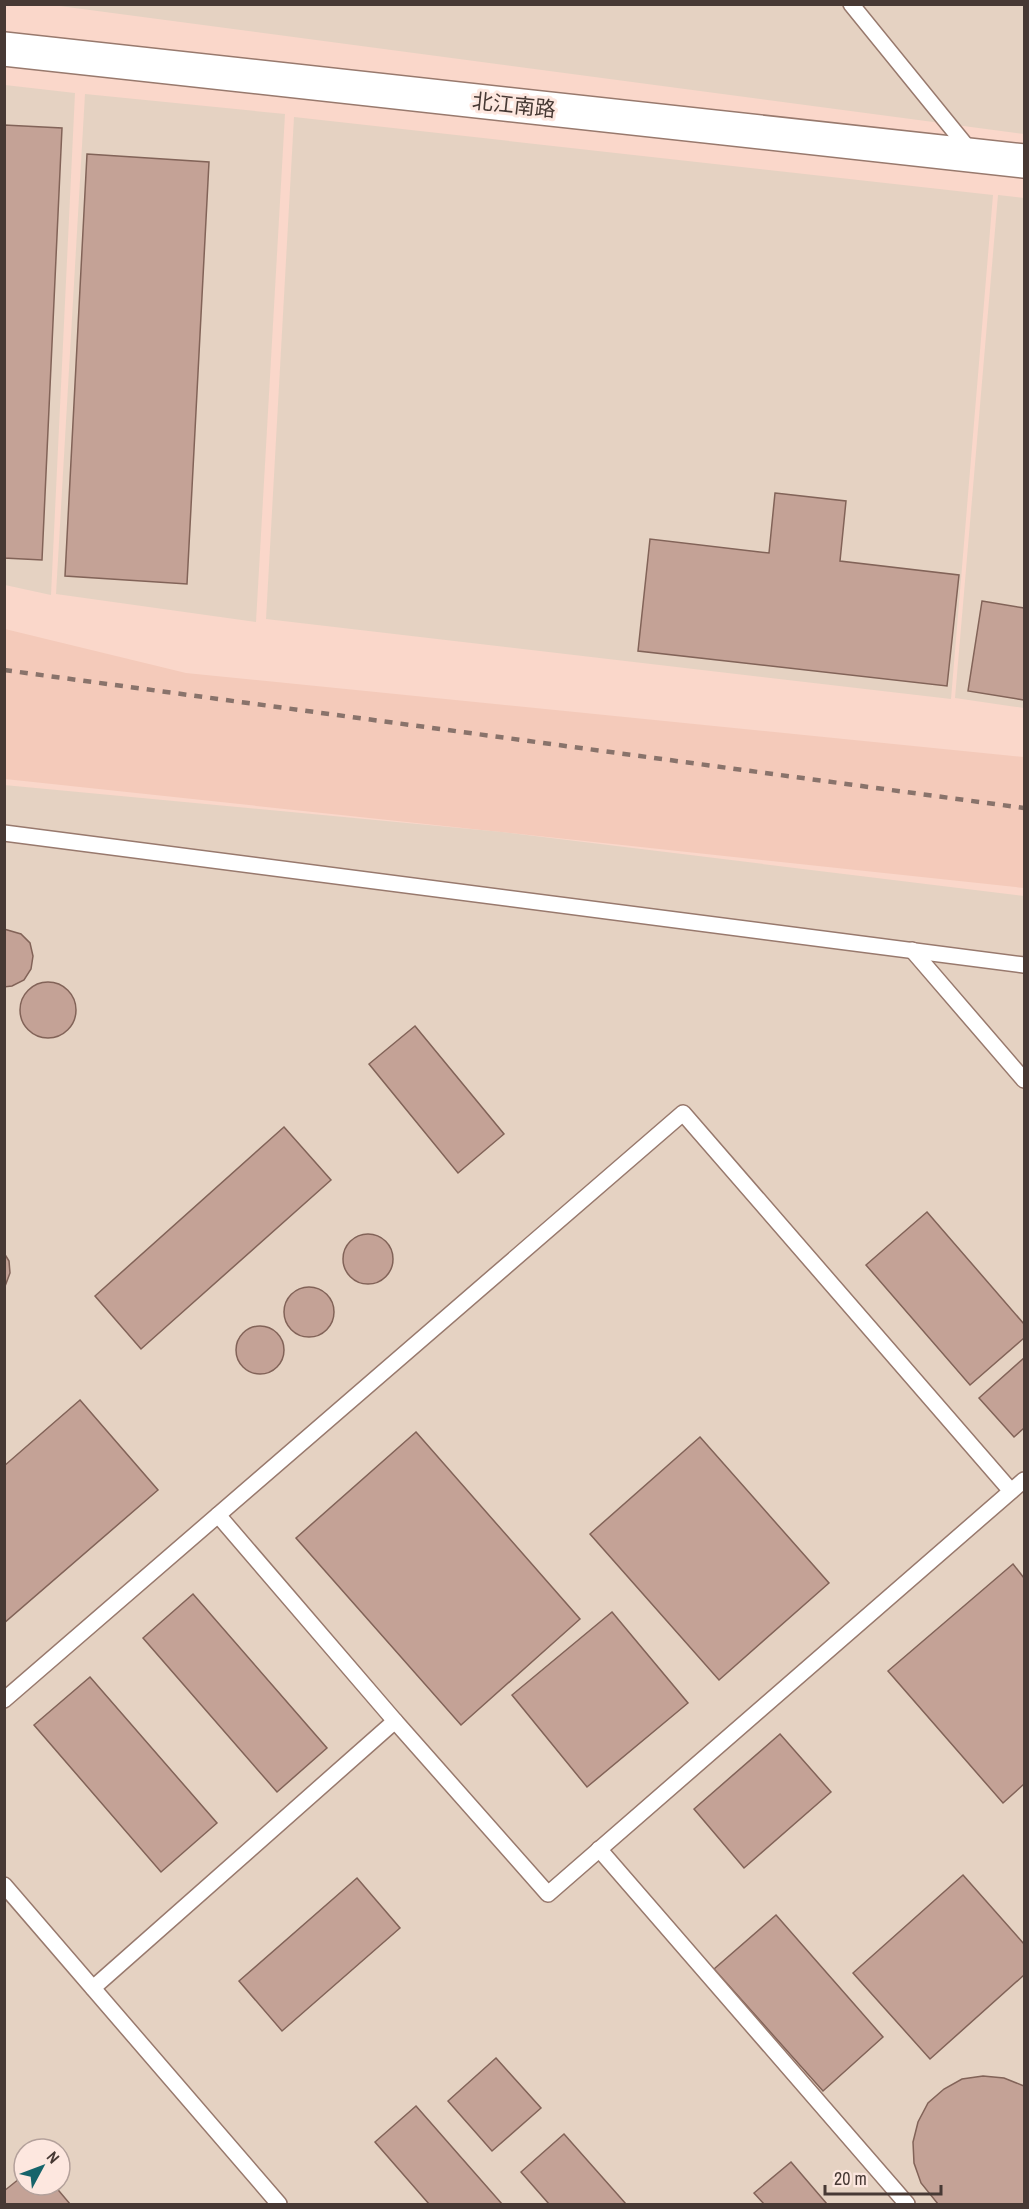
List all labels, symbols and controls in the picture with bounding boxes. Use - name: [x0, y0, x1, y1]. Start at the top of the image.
- street label: 北江南路: [471, 86, 557, 124]
- north arrow: [12, 2137, 72, 2197]
- text: N: [42, 2146, 65, 2168]
- scale bar: [825, 2158, 940, 2196]
- text: 20 m: [834, 2166, 867, 2191]

